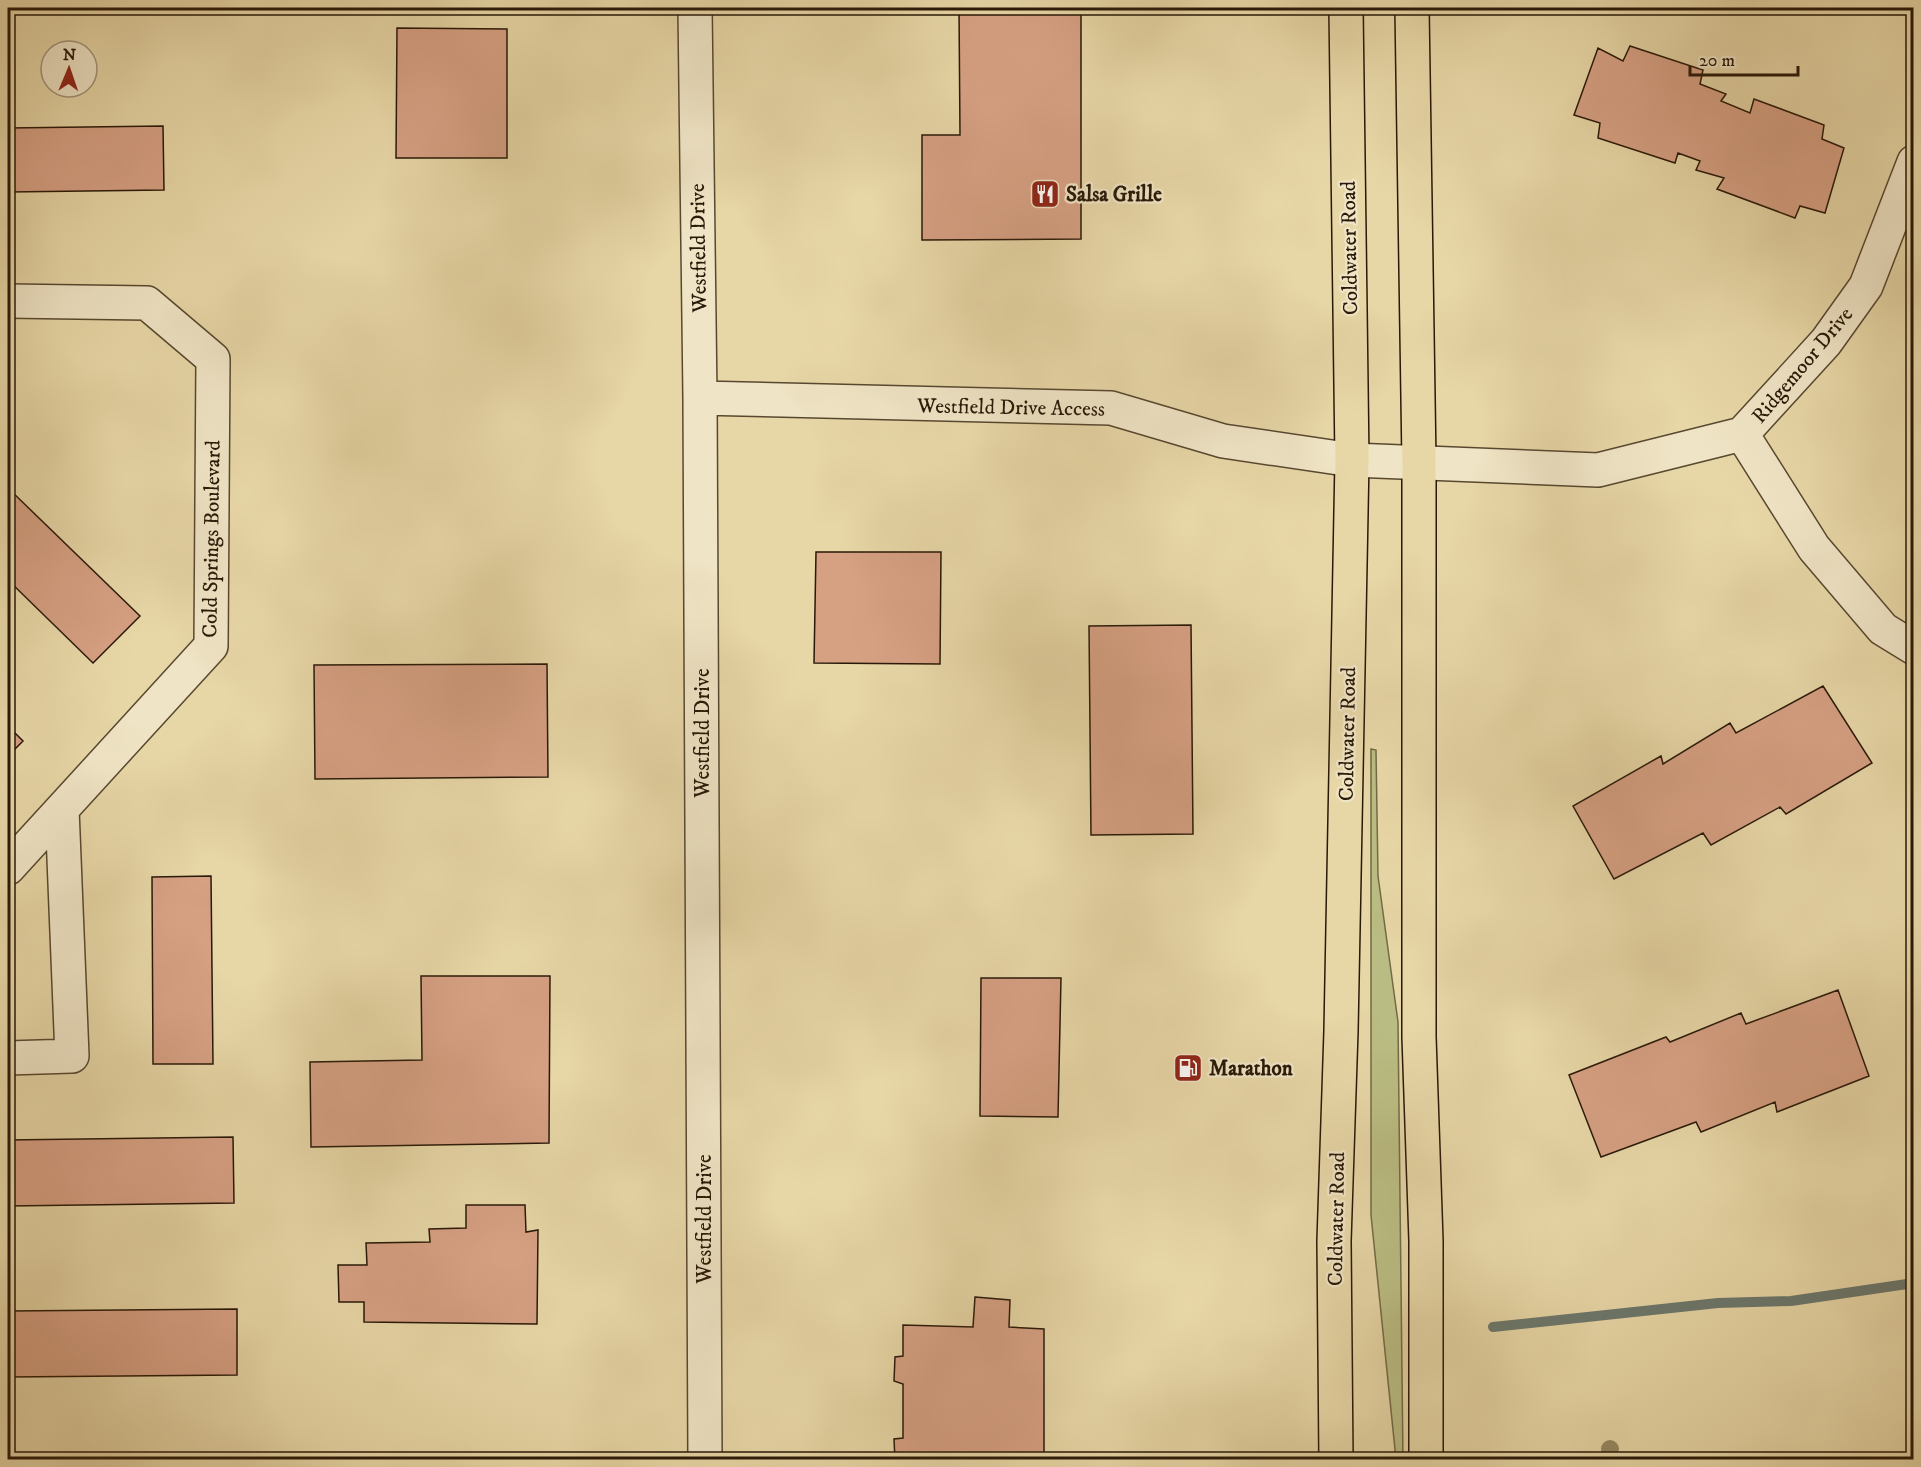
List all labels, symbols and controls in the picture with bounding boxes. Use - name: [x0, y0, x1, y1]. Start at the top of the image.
- north arrow: [39, 39, 99, 99]
- scale bar: [1690, 39, 1798, 77]
- text: N: [63, 45, 76, 65]
- text: 20 m: [1699, 50, 1735, 72]
- restaurant icon: Salsa Grille: [1029, 178, 1061, 210]
- street label: Coldwater Road: [1336, 180, 1364, 315]
- place label: Salsa Grille: [1066, 182, 1162, 208]
- street label: Westfield Drive: [685, 183, 713, 314]
- street label: Ridgemoor Drive: [1747, 302, 1859, 429]
- street label: Westfield Drive Access: [916, 393, 1105, 423]
- street label: Cold Springs Boulevard: [197, 439, 227, 638]
- street label: Coldwater Road: [1334, 666, 1362, 801]
- street label: Westfield Drive: [690, 668, 716, 799]
- fuel station icon: Marathon: [1172, 1052, 1204, 1084]
- place label: Marathon: [1209, 1056, 1294, 1082]
- street label: Coldwater Road: [1323, 1151, 1351, 1286]
- street label: Westfield Drive: [692, 1154, 718, 1285]

